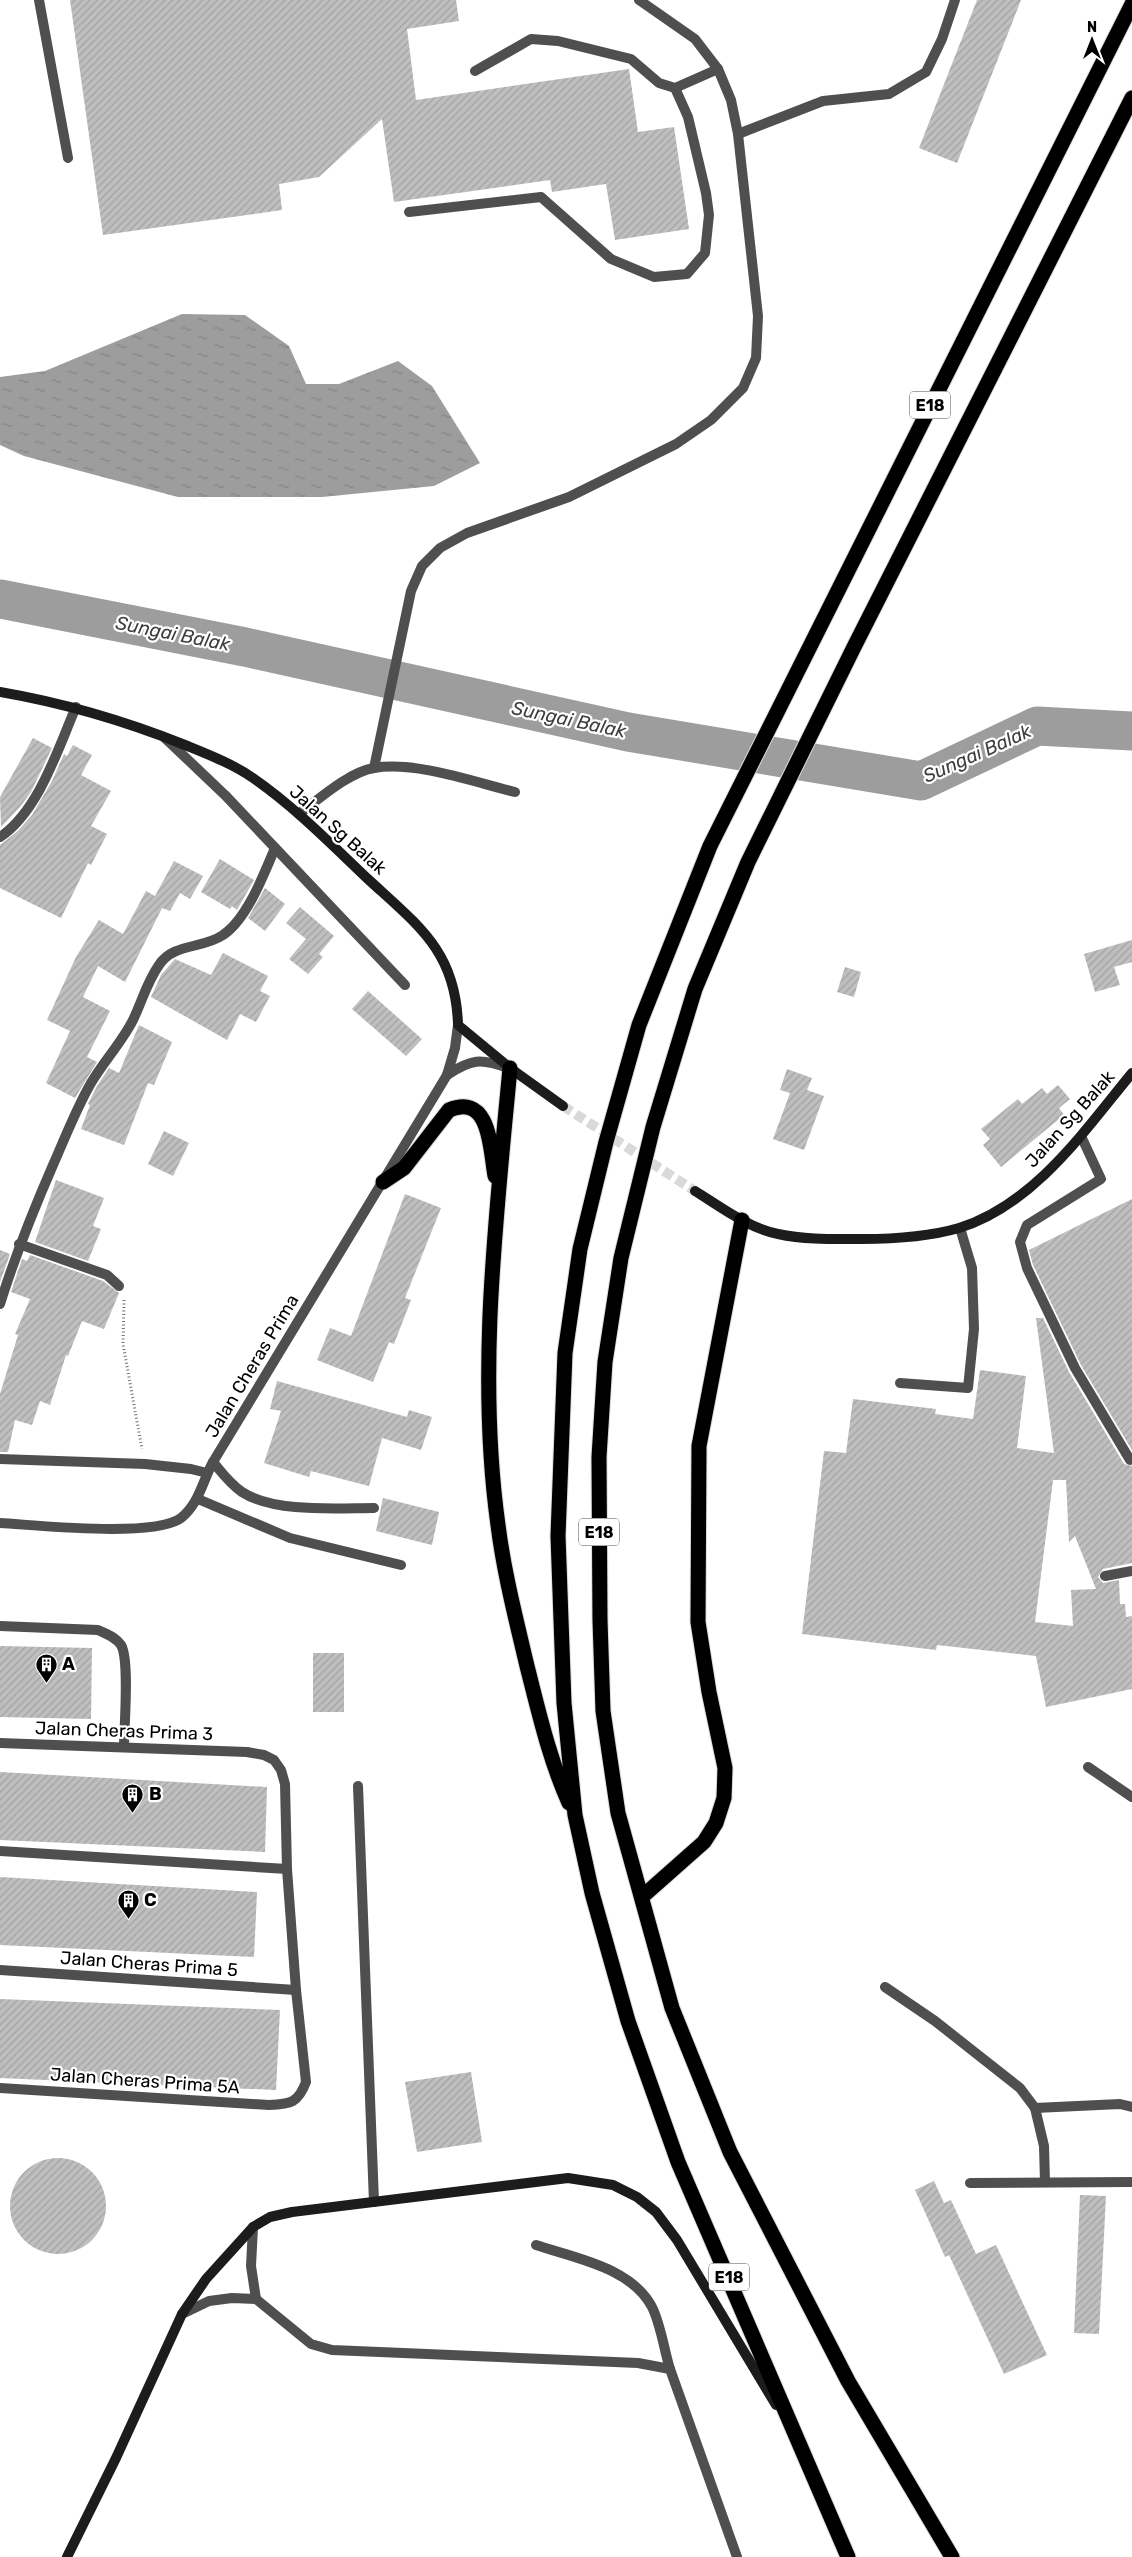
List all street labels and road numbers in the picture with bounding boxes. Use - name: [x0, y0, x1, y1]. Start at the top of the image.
- road number: E18: [910, 392, 950, 418]
- street label: Jalan Sg Balak: [285, 781, 392, 880]
- street label: Jalan Sg Balak: [1021, 1065, 1120, 1172]
- street label: Jalan Cheras Prima: [201, 1291, 303, 1441]
- road number: E18: [579, 1518, 619, 1545]
- street label: Jalan Cheras Prima 3: [35, 1717, 213, 1745]
- street label: Jalan Cheras Prima 5: [59, 1947, 239, 1981]
- street label: Jalan Cheras Prima 5A: [49, 2063, 241, 2099]
- road number: E18: [709, 2264, 749, 2290]

